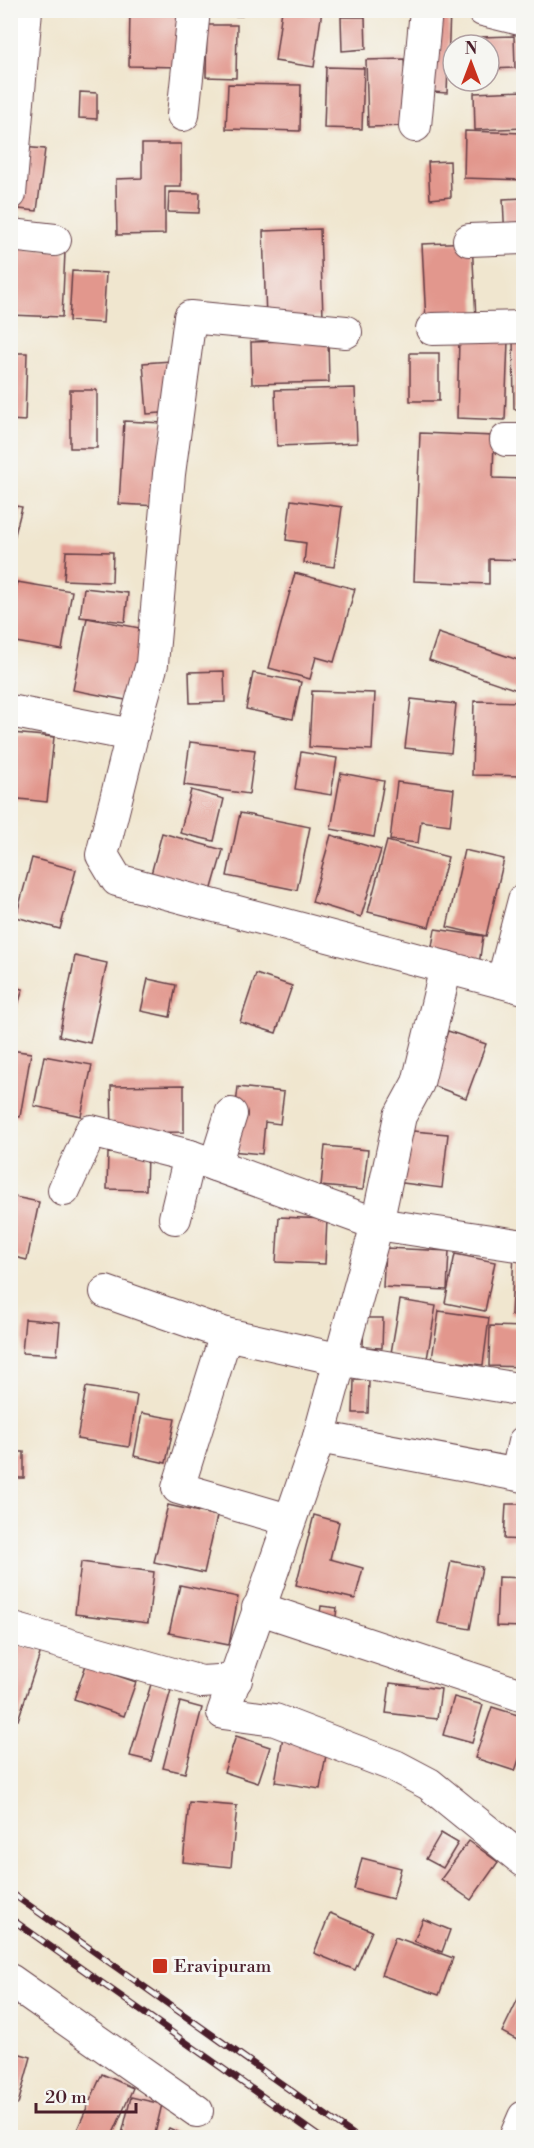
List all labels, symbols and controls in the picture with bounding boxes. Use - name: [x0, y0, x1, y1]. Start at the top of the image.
- north arrow: [441, 33, 501, 93]
- text: N: [465, 39, 478, 59]
- place label: Eravipuram: [174, 1955, 271, 1978]
- marker: Eravipuram: [151, 1957, 169, 1975]
- scale bar: [36, 2076, 136, 2114]
- text: 20 m: [45, 2086, 87, 2109]

